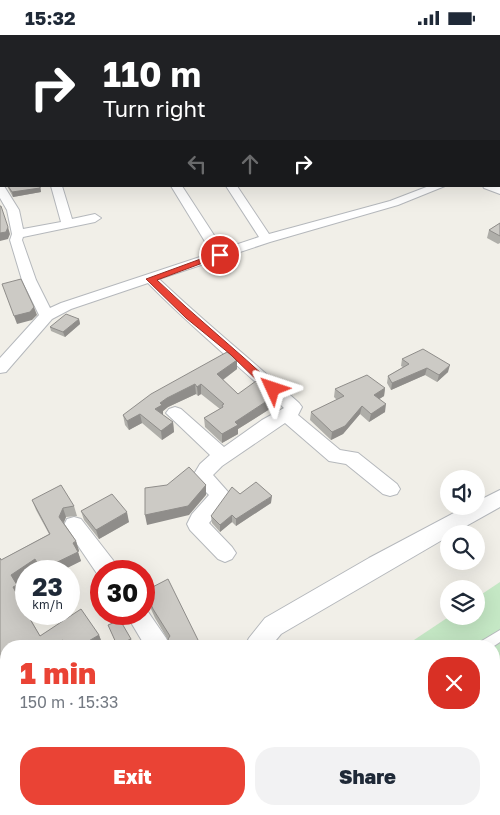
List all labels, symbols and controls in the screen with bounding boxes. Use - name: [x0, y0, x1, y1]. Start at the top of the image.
- text: 15:32: [25, 6, 76, 29]
- text: 110 m: [103, 53, 201, 95]
- icon: right: [20, 55, 85, 120]
- text: Turn right: [103, 95, 206, 122]
- icon: left: [183, 150, 211, 178]
- icon: ahead: [236, 150, 264, 178]
- icon: right: [289, 150, 317, 178]
- pin: [199, 234, 241, 276]
- icon: arrive: [206, 241, 234, 269]
- position arrow: [246, 362, 298, 414]
- map controls: [440, 470, 485, 625]
- button: sound: [440, 470, 485, 515]
- button: search: [440, 525, 485, 570]
- speed limit sign: 30: [90, 560, 155, 625]
- text: 23: [32, 571, 63, 602]
- button: layers: [440, 580, 485, 625]
- text: km/h: [32, 597, 63, 612]
- text: 1 min: [20, 655, 96, 691]
- button: close: [428, 657, 480, 709]
- text: 150 m · 15:33: [20, 692, 118, 712]
- button: Exit: [20, 747, 245, 805]
- button: Share: [255, 747, 480, 805]

